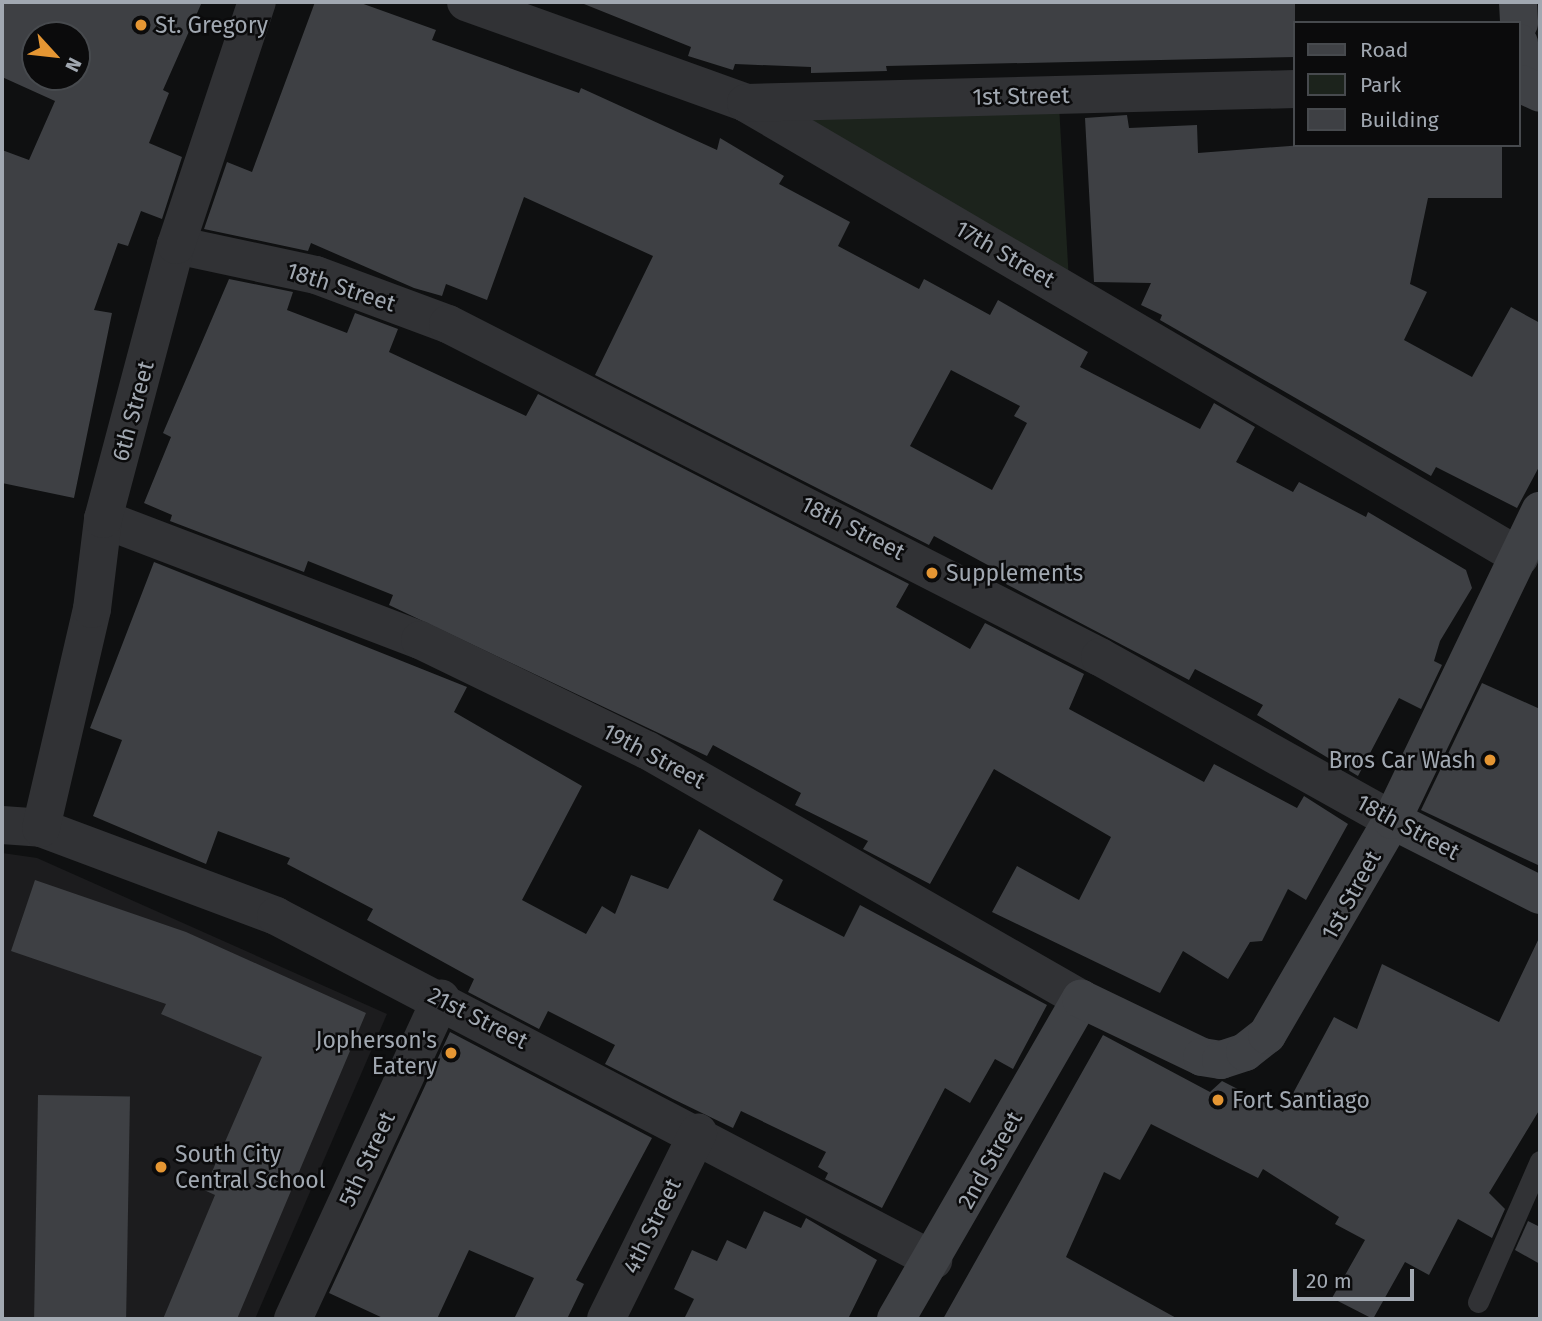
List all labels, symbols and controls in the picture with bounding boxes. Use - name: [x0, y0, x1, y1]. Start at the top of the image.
- place label: St. Gregory: [155, 11, 268, 39]
- marker: St. Gregory: [133, 17, 149, 33]
- north arrow: [21, 21, 91, 91]
- legend: [1294, 21, 1521, 147]
- text: Road: [1360, 37, 1408, 63]
- text: N: [60, 54, 86, 76]
- text: Park: [1360, 72, 1401, 98]
- street label: 1st Street: [972, 81, 1070, 111]
- text: Building: [1360, 107, 1439, 133]
- street label: 17th Street: [950, 214, 1060, 294]
- street label: 18th Street: [283, 256, 399, 318]
- street label: 6th Street: [106, 358, 160, 464]
- street label: 18th Street: [796, 490, 910, 566]
- place label: Supplements: [946, 559, 1083, 587]
- marker: Supplements: [924, 565, 940, 581]
- street label: 19th Street: [598, 717, 710, 795]
- place label: Bros Car Wash: [1329, 746, 1476, 774]
- marker: Bros Car Wash: [1482, 752, 1498, 768]
- street label: 18th Street: [1352, 788, 1464, 866]
- street label: 1st Street: [1315, 846, 1387, 944]
- street label: 21st Street: [423, 981, 533, 1055]
- place label: Jopherson's Eatery: [315, 1026, 437, 1080]
- marker: Jopherson's Eatery: [443, 1045, 459, 1061]
- place label: Fort Santiago: [1232, 1086, 1370, 1114]
- marker: Fort Santiago: [1210, 1092, 1226, 1108]
- street label: 2nd Street: [952, 1106, 1028, 1214]
- street label: 5th Street: [333, 1107, 401, 1211]
- place label: South City Central School: [175, 1140, 326, 1194]
- marker: South City Central School: [153, 1159, 169, 1175]
- street label: 4th Street: [617, 1174, 687, 1278]
- scale bar: [1297, 1254, 1418, 1298]
- text: 20 m: [1306, 1268, 1352, 1294]

